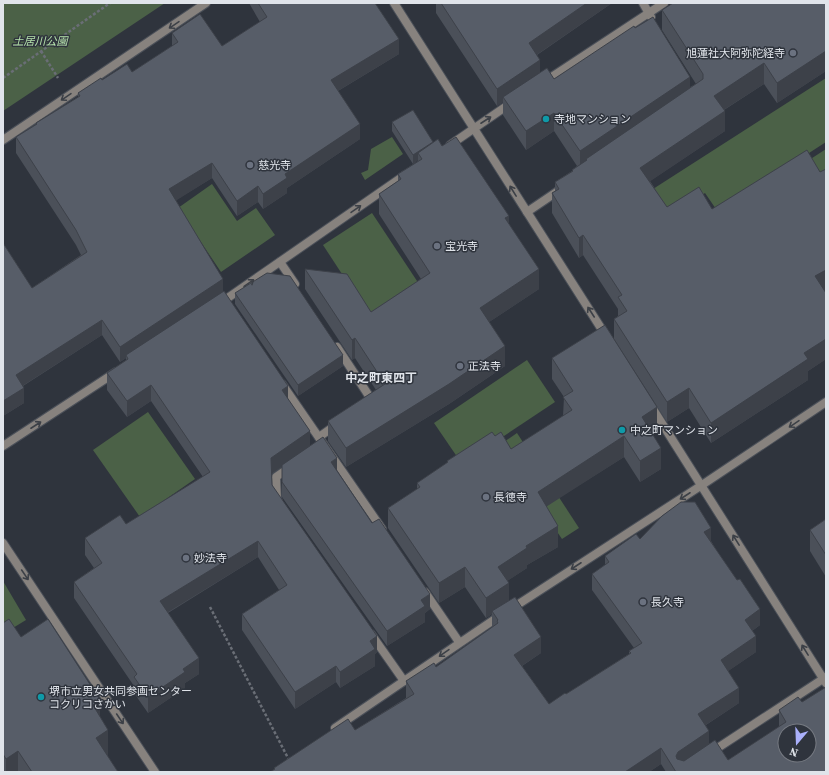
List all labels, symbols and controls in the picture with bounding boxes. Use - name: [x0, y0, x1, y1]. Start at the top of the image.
- one-way arrow: [169, 21, 180, 29]
- park label: 土居川公園: [13, 34, 69, 49]
- place label: 旭蓮社大阿弥陀経寺: [686, 46, 785, 61]
- marker: 旭蓮社大阿弥陀経寺: [788, 48, 798, 58]
- one-way arrow: [61, 93, 72, 101]
- place label: 寺地マンション: [554, 112, 631, 127]
- marker: 寺地マンション: [541, 114, 551, 124]
- one-way arrow: [480, 116, 491, 124]
- place label: 慈光寺: [258, 158, 291, 173]
- marker: 慈光寺: [245, 160, 255, 170]
- one-way arrow: [509, 185, 517, 197]
- one-way arrow: [350, 205, 361, 213]
- place label: 宝光寺: [445, 239, 478, 254]
- marker: 宝光寺: [432, 241, 442, 251]
- one-way arrow: [243, 279, 254, 287]
- one-way arrow: [587, 307, 595, 318]
- place label: 正法寺: [468, 359, 501, 374]
- marker: 正法寺: [455, 361, 465, 371]
- district label: 中之町東四丁: [345, 370, 417, 386]
- one-way arrow: [788, 420, 799, 428]
- one-way arrow: [30, 421, 41, 429]
- place label: 中之町マンション: [630, 423, 718, 438]
- marker: 中之町マンション: [617, 425, 627, 435]
- place label: 長徳寺: [494, 490, 527, 505]
- marker: 長徳寺: [481, 492, 491, 502]
- one-way arrow: [680, 492, 691, 500]
- one-way arrow: [732, 535, 740, 546]
- place label: 妙法寺: [194, 551, 227, 566]
- marker: 妙法寺: [181, 553, 191, 563]
- one-way arrow: [570, 563, 582, 571]
- one-way arrow: [20, 570, 29, 581]
- place label: 長久寺: [651, 595, 684, 610]
- marker: 長久寺: [638, 597, 648, 607]
- one-way arrow: [801, 644, 809, 656]
- one-way arrow: [439, 649, 450, 657]
- place label: 堺市立男女共同参画センター コクリコさかい: [49, 684, 192, 712]
- marker: 堺市立男女共同参画センター コクリコさかい: [36, 692, 46, 702]
- one-way arrow: [116, 713, 124, 724]
- north arrow: [777, 723, 817, 763]
- text: N: [788, 744, 800, 760]

